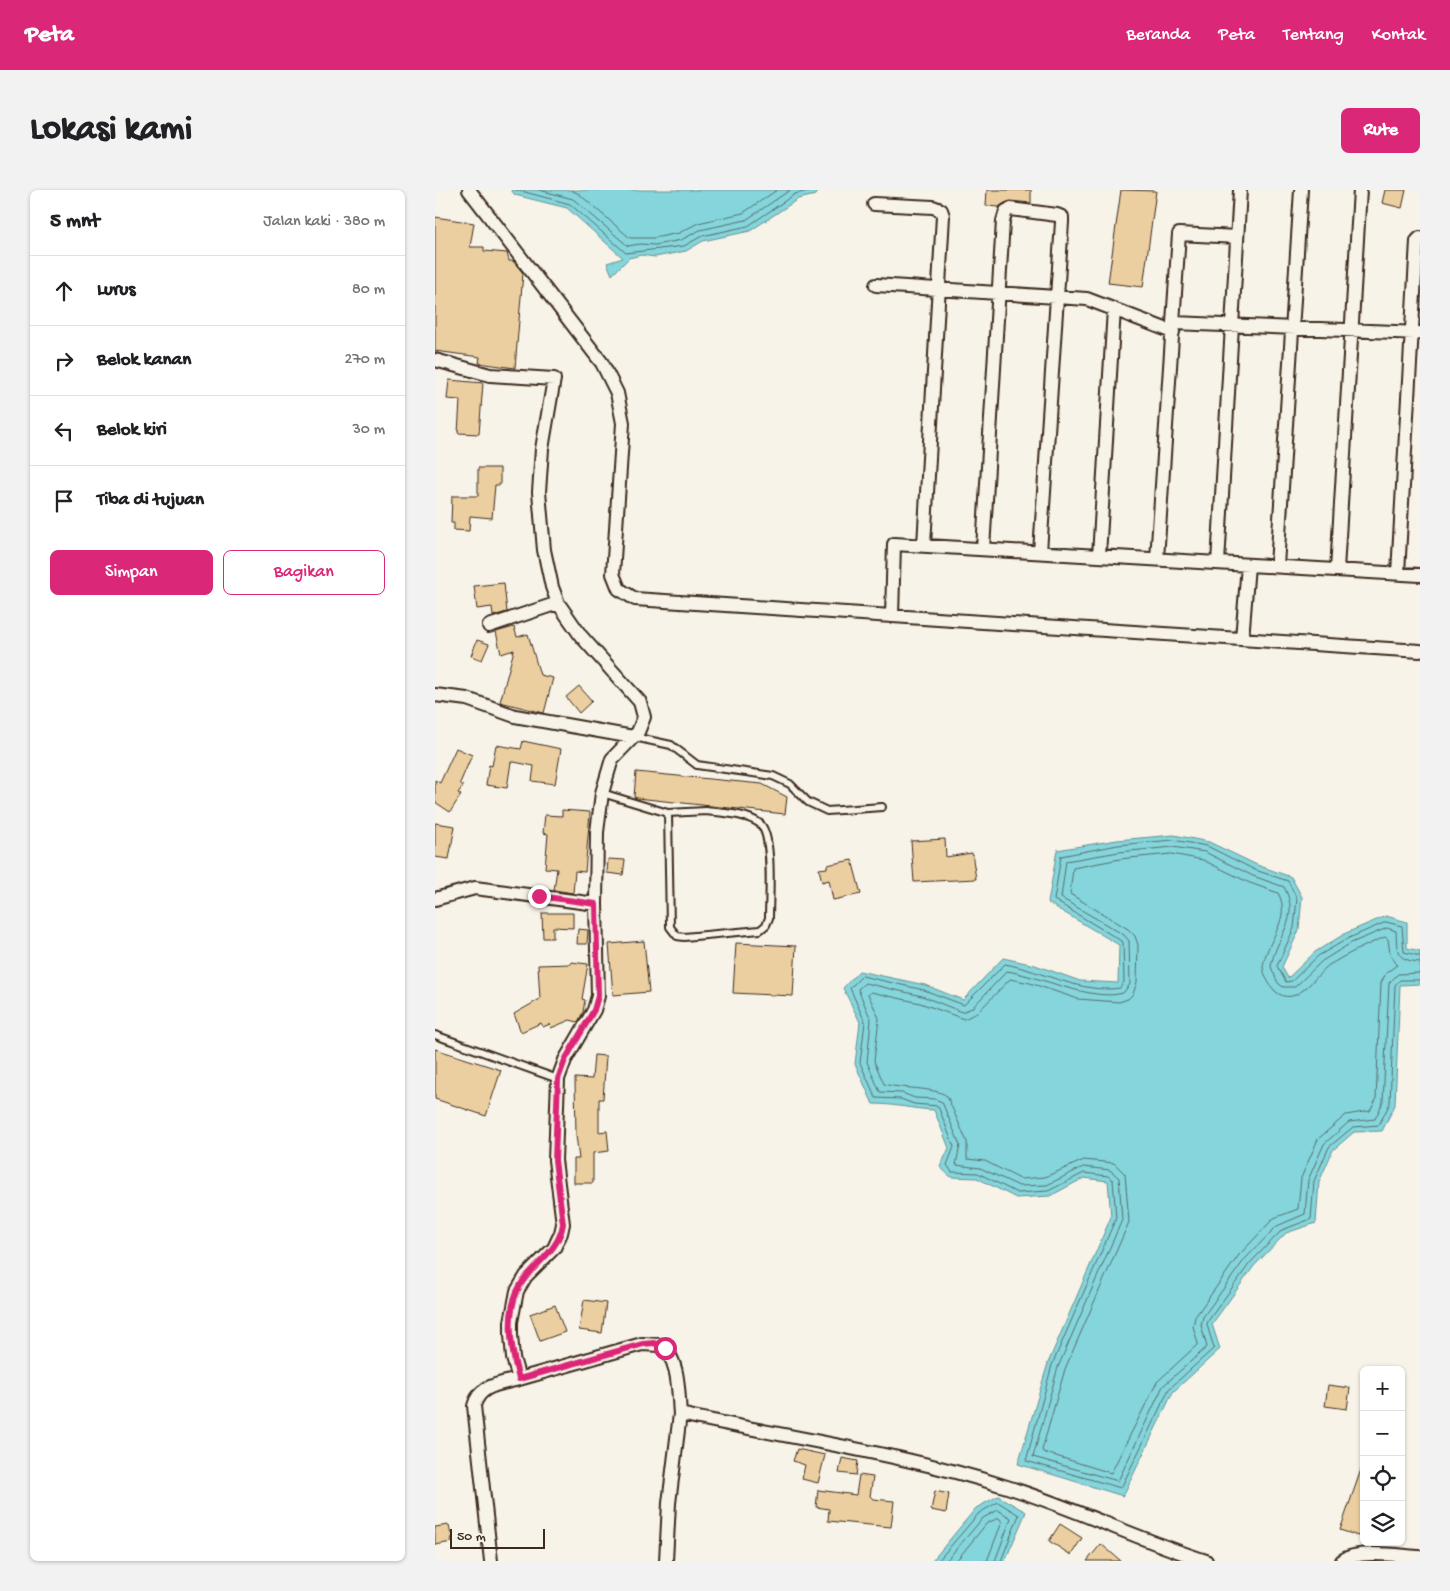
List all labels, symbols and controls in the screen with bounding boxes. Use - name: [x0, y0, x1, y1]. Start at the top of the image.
- text: Peta: [25, 21, 74, 50]
- text: Beranda: [1126, 25, 1190, 46]
- text: Peta: [1218, 25, 1255, 46]
- text: Tentang: [1283, 25, 1344, 46]
- text: Kontak: [1372, 25, 1425, 46]
- button: Rute: [1341, 108, 1420, 153]
- text: Lokasi kami: [30, 110, 192, 151]
- text: 5 mnt: [50, 210, 99, 235]
- text: Jalan kaki · 380 m: [263, 213, 385, 232]
- icon: ahead: [50, 277, 78, 305]
- text: Lurus: [97, 279, 136, 302]
- text: 80 m: [352, 281, 385, 300]
- icon: right: [50, 347, 78, 375]
- text: Belok kanan: [97, 349, 191, 372]
- text: 270 m: [345, 351, 385, 370]
- icon: left: [50, 417, 78, 445]
- text: Belok kiri: [97, 419, 167, 442]
- text: 30 m: [352, 421, 385, 440]
- icon: arrive: [50, 487, 78, 515]
- text: Tiba di tujuan: [97, 489, 204, 512]
- button: Simpan: [50, 550, 213, 595]
- button: Bagikan: [223, 550, 385, 595]
- route end: [528, 885, 551, 908]
- route start: [654, 1337, 677, 1360]
- map controls: [1360, 1366, 1405, 1546]
- button: +: [1360, 1366, 1405, 1411]
- button: −: [1360, 1411, 1405, 1456]
- button: locate: [1360, 1456, 1405, 1501]
- button: layers: [1360, 1501, 1405, 1546]
- scale bar: [450, 1526, 545, 1549]
- text: 50 m: [457, 1529, 486, 1546]

